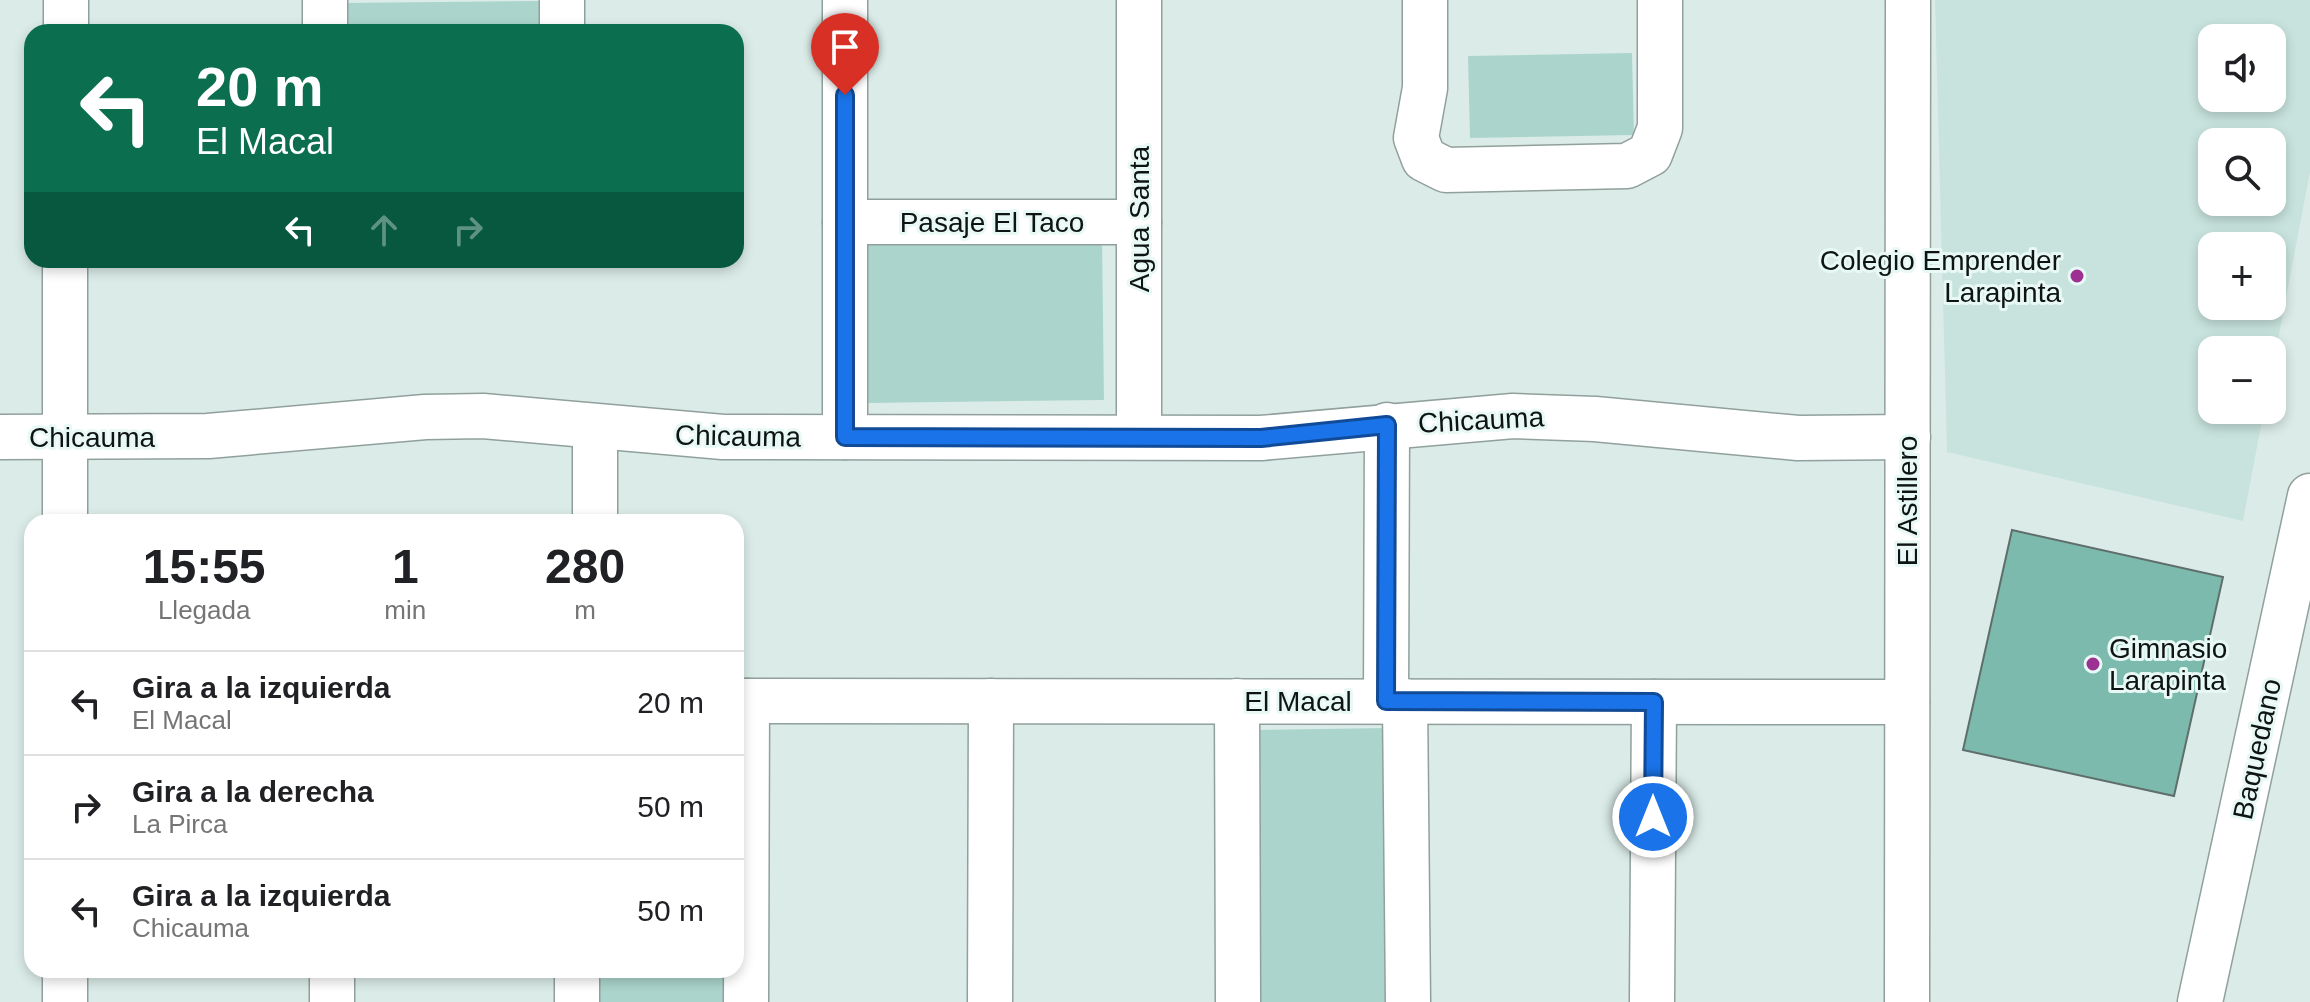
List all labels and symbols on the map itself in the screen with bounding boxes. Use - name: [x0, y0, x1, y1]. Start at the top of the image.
- pin: [811, 13, 879, 95]
- street label: Agua Santa: [1124, 145, 1155, 292]
- street label: Pasaje El Taco: [900, 207, 1084, 238]
- place label: Colegio Emprender Larapinta: [1820, 245, 2061, 308]
- marker: Colegio Emprender Larapinta: [2068, 267, 2086, 285]
- street label: Chicauma: [1417, 401, 1545, 439]
- street label: Chicauma: [675, 419, 802, 453]
- street label: Chicauma: [29, 422, 155, 453]
- street label: El Astillero: [1892, 436, 1923, 566]
- place label: Gimnasio Larapinta: [2109, 633, 2227, 696]
- marker: Gimnasio Larapinta: [2084, 655, 2102, 673]
- street label: Baquedano: [2227, 676, 2287, 822]
- street label: El Macal: [1244, 686, 1352, 717]
- position arrow: [1611, 775, 1695, 859]

